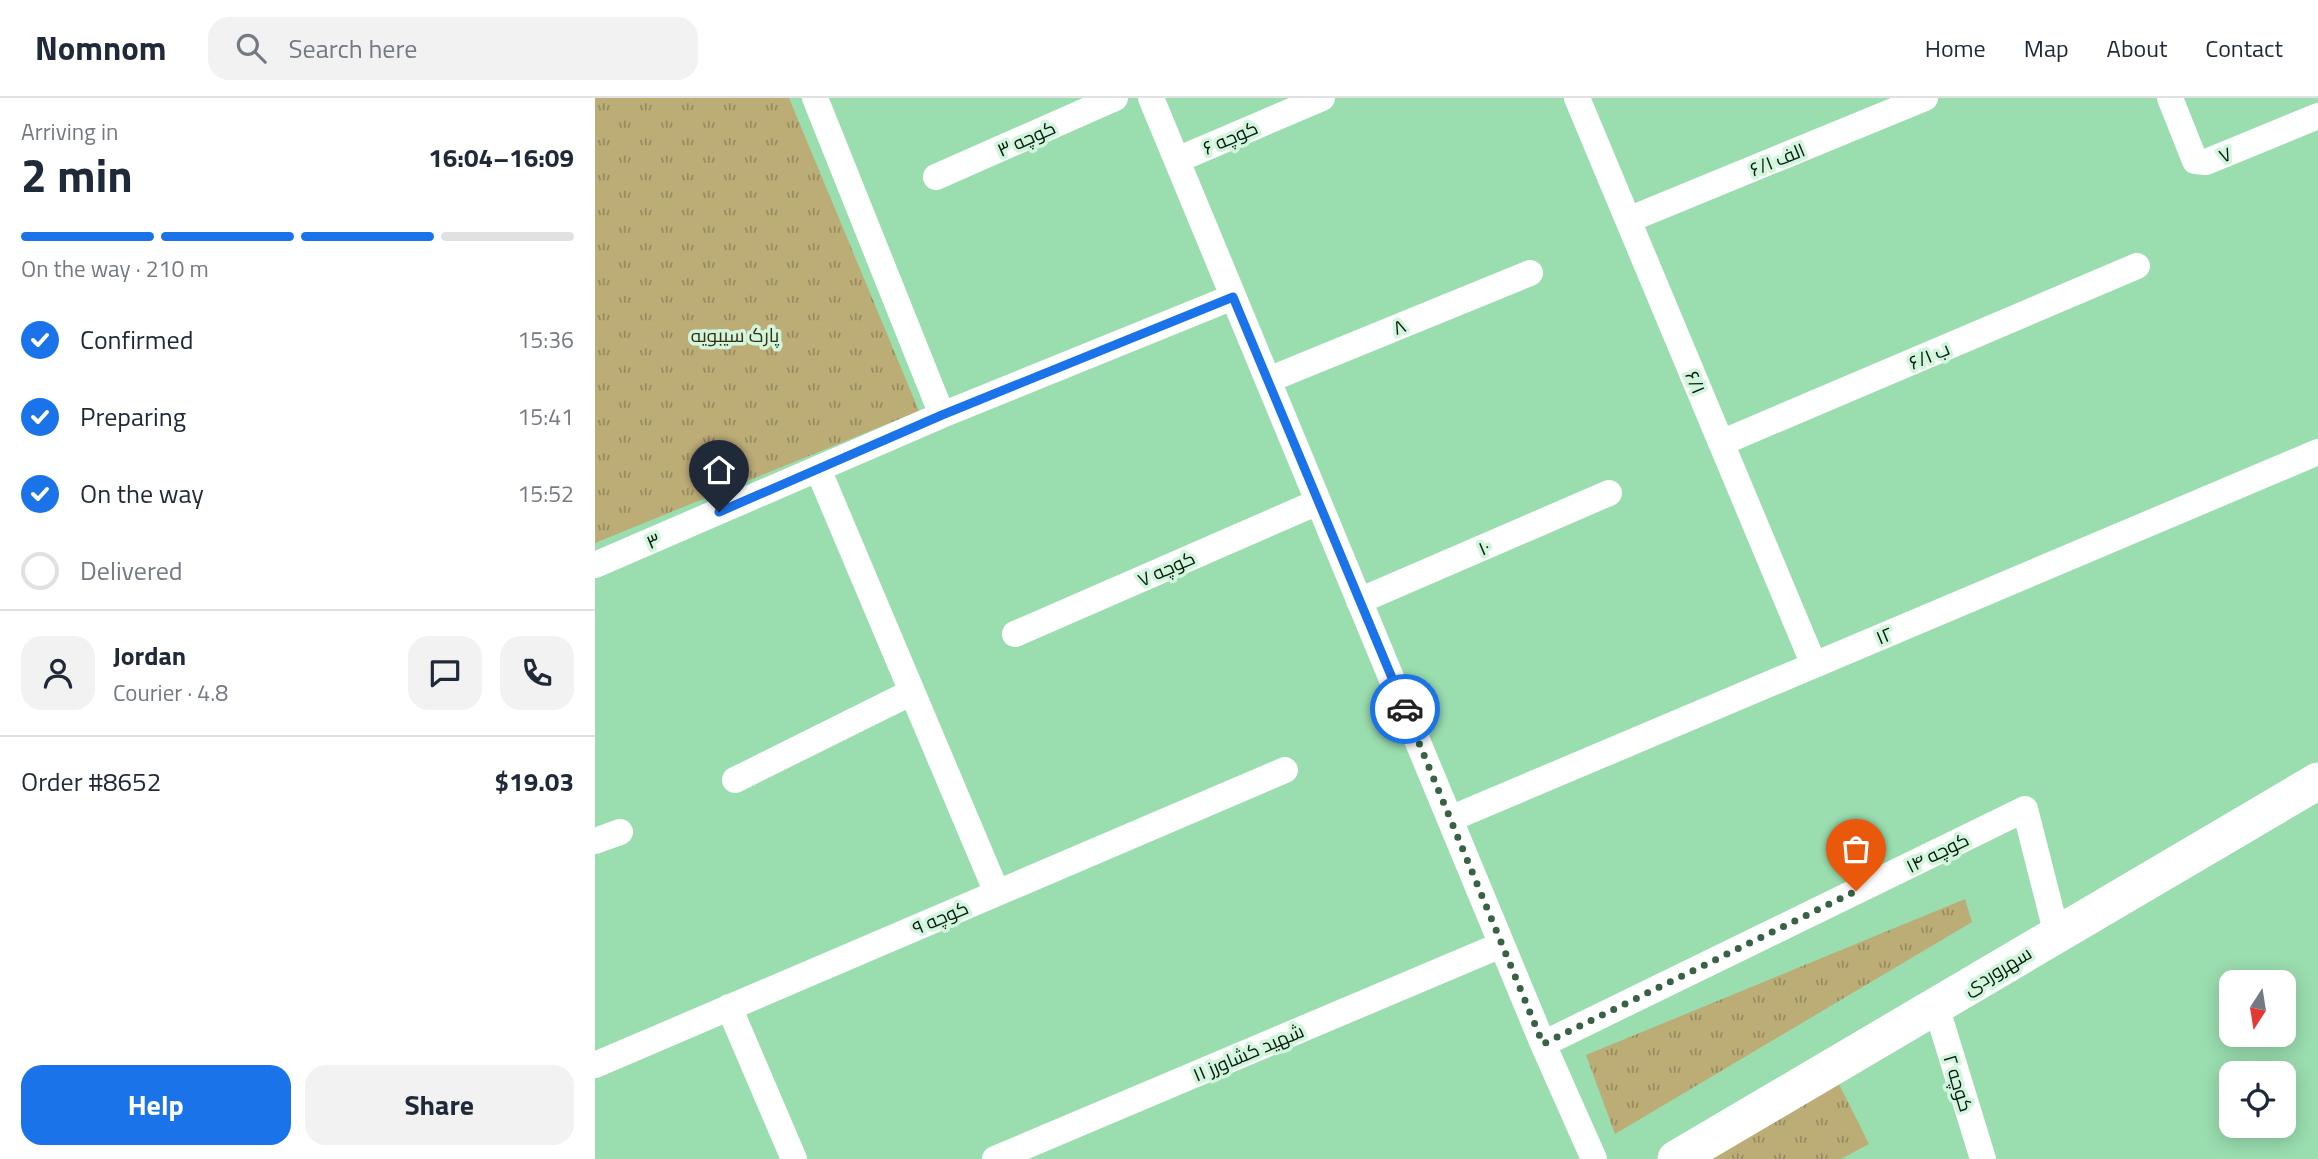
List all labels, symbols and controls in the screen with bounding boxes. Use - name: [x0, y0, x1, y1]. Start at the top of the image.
- search box: [208, 17, 698, 80]
- text: Nomnom: [35, 23, 166, 73]
- icon: search: [232, 29, 270, 67]
- text: Search here: [288, 29, 417, 68]
- text: Home: [1925, 30, 1986, 66]
- text: Map: [2024, 30, 2069, 66]
- text: About: [2107, 30, 2167, 66]
- text: Contact: [2205, 30, 2283, 66]
- street label: کوچه ۳: [992, 112, 1060, 164]
- street label: کوچه ۶: [1198, 112, 1262, 162]
- text: Arriving in: [21, 114, 118, 149]
- street label: ۶/۱ الف: [1745, 135, 1809, 183]
- text: 16:04–16:09: [428, 138, 574, 177]
- street label: ۷: [2214, 138, 2236, 170]
- text: 2 min: [21, 140, 133, 210]
- text: On the way · 210 m: [21, 251, 209, 286]
- street label: ۸: [1388, 310, 1410, 342]
- text: Confirmed: [80, 320, 194, 359]
- park label: پارک سیبویه: [691, 320, 779, 349]
- icon: check: [21, 321, 59, 359]
- text: 15:36: [517, 322, 574, 357]
- street label: ۶/۱ ب: [1904, 333, 1954, 377]
- street label: ۶/۱: [1678, 366, 1714, 398]
- text: Preparing: [80, 397, 186, 436]
- icon: check: [21, 398, 59, 436]
- text: 15:41: [517, 399, 574, 434]
- pin: [689, 440, 749, 512]
- icon: home: [700, 451, 738, 489]
- text: On the way: [80, 474, 204, 513]
- icon: check: [21, 475, 59, 513]
- text: 15:52: [517, 476, 574, 511]
- street label: ۳: [641, 524, 665, 556]
- street label: ۱۰: [1473, 532, 1495, 562]
- street label: کوچه ۷: [1132, 542, 1200, 594]
- text: Delivered: [80, 551, 183, 590]
- street label: ۱۲: [1871, 619, 1897, 651]
- button: person: [21, 636, 95, 710]
- text: Jordan: [113, 636, 186, 675]
- button: chat: [408, 636, 482, 710]
- button: phone: [500, 636, 574, 710]
- courier: [1370, 674, 1440, 744]
- text: Courier · 4.8: [113, 675, 228, 710]
- icon: car: [1386, 690, 1424, 728]
- text: Order #8652: [21, 762, 161, 801]
- text: $19.03: [495, 762, 574, 801]
- pin: [1826, 819, 1886, 891]
- street label: کوچه ۱۴: [1900, 824, 1974, 880]
- icon: bag: [1837, 830, 1875, 868]
- street label: کوچه ۹: [907, 892, 973, 942]
- street label: سهروردی: [1957, 938, 2037, 1002]
- north arrow: [2219, 970, 2296, 1046]
- map controls: [2219, 970, 2296, 1138]
- street label: ۱۱ شهید کشاورز: [1188, 1016, 1308, 1088]
- street label: کوچه ۲: [1937, 1051, 1981, 1115]
- button: locate: [2219, 1061, 2296, 1138]
- button: Help: [21, 1065, 291, 1145]
- button: Share: [305, 1065, 574, 1145]

